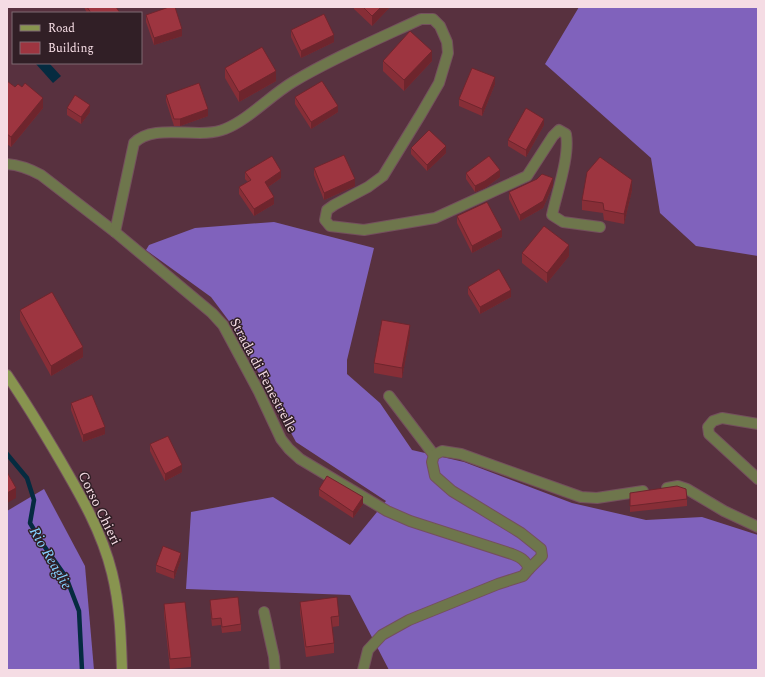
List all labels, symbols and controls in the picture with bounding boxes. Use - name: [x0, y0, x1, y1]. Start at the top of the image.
- legend: [12, 12, 142, 64]
- text: Road: [48, 19, 75, 38]
- text: Building: [48, 39, 94, 58]
- street label: Strada di Fenestrelle: [224, 314, 303, 437]
- street label: Corso Chieri: [73, 468, 126, 549]
- water label: Rio Reaglie: [23, 522, 78, 594]

